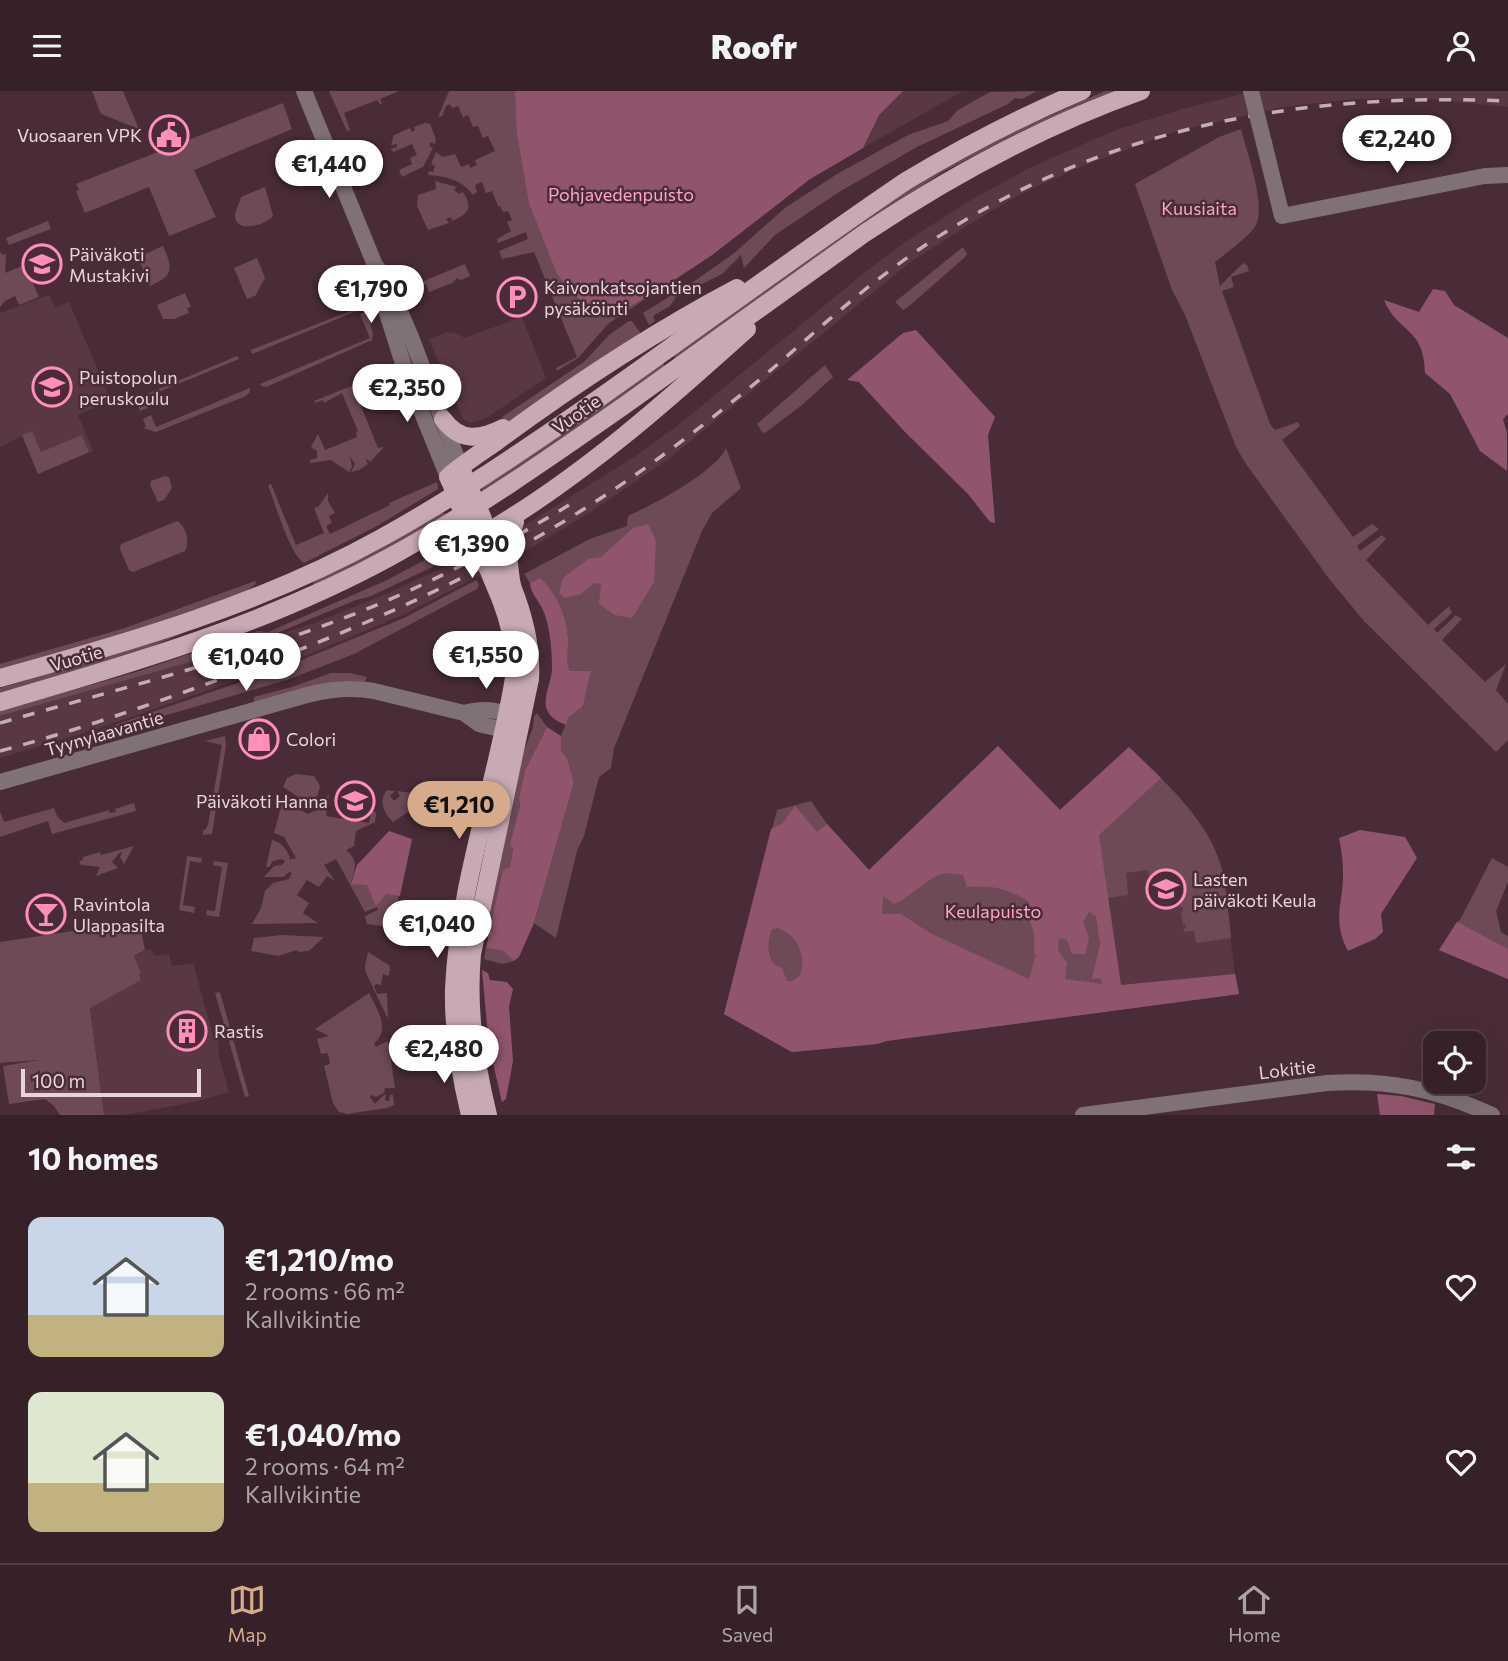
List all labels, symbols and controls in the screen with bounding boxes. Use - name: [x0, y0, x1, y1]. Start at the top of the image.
- text: Roofr: [711, 26, 797, 66]
- icon: menu: [28, 27, 66, 65]
- icon: person: [1442, 27, 1480, 65]
- public building icon: Vuosaaren VPK: [148, 114, 190, 156]
- pin: €2,240: [1340, 115, 1454, 175]
- place label: Vuosaaren VPK: [17, 124, 142, 146]
- text: €2,240: [1358, 124, 1436, 152]
- pin: €1,440: [272, 141, 386, 200]
- text: €1,440: [291, 149, 367, 177]
- park label: Pohjavedenpuisto: [548, 183, 694, 205]
- park label: Kuusiaita: [1161, 197, 1237, 219]
- school or university icon: Päiväkoti Mustakivi: [21, 243, 63, 285]
- place label: Päiväkoti Mustakivi: [69, 243, 149, 286]
- pin: €1,790: [314, 265, 428, 325]
- text: €1,790: [334, 274, 408, 302]
- parking icon: Kaivonkatsojantien pysäköinti: [496, 276, 538, 318]
- place label: Kaivonkatsojantien pysäköinti: [544, 276, 702, 319]
- pin: €2,350: [350, 365, 464, 424]
- school or university icon: Puistopolun peruskoulu: [31, 366, 73, 408]
- place label: Puistopolun peruskoulu: [79, 366, 177, 409]
- text: €2,350: [368, 373, 446, 401]
- street label: Vuotie: [548, 390, 604, 438]
- pin: €1,390: [415, 521, 529, 580]
- text: €1,390: [434, 529, 510, 557]
- pin: €1,550: [429, 631, 543, 691]
- pin: €1,040: [189, 633, 303, 693]
- street label: Vuotie: [47, 640, 105, 676]
- text: €1,550: [449, 640, 523, 668]
- text: €1,040: [208, 642, 284, 670]
- street label: Tyynylaavantie: [42, 706, 166, 760]
- shop icon: Colori: [238, 718, 280, 760]
- place label: Colori: [286, 728, 336, 750]
- school or university icon: Päiväkoti Hanna: [334, 780, 376, 822]
- pin: €1,210: [402, 781, 516, 841]
- place label: Päiväkoti Hanna: [196, 790, 328, 812]
- text: €1,210: [423, 790, 495, 818]
- school or university icon: Lasten päiväkoti Keula: [1145, 868, 1187, 910]
- place label: Lasten päiväkoti Keula: [1193, 868, 1316, 911]
- bar icon: Ravintola Ulappasilta: [25, 893, 67, 935]
- place label: Ravintola Ulappasilta: [73, 893, 165, 936]
- park label: Keulapuisto: [945, 900, 1041, 922]
- pin: €1,040: [380, 901, 494, 960]
- text: €1,040: [399, 909, 475, 937]
- building icon: Rastis: [166, 1010, 208, 1052]
- place label: Rastis: [214, 1020, 264, 1042]
- pin: €2,480: [387, 1025, 501, 1085]
- map controls: [1423, 1031, 1486, 1094]
- button: locate: [1423, 1031, 1486, 1094]
- text: €2,480: [405, 1034, 483, 1062]
- street label: Lokitie: [1257, 1055, 1317, 1083]
- scale bar: [21, 1066, 201, 1098]
- text: 100 m: [32, 1069, 85, 1092]
- icon: filters: [1442, 1138, 1480, 1176]
- text: 10 homes: [28, 1139, 158, 1176]
- text: €1,210/mo: [245, 1240, 394, 1277]
- icon: home: [84, 1245, 168, 1329]
- icon: heart: [1442, 1268, 1480, 1306]
- text: 2 rooms · 66 m²: [245, 1277, 405, 1305]
- text: Kallvikintie: [245, 1305, 361, 1333]
- text: €1,040/mo: [245, 1415, 401, 1452]
- icon: home: [84, 1420, 168, 1504]
- icon: heart: [1442, 1443, 1480, 1481]
- text: 2 rooms · 64 m²: [245, 1452, 405, 1480]
- text: Kallvikintie: [245, 1480, 361, 1508]
- tab: Map: [228, 1581, 267, 1646]
- tab: Saved: [722, 1581, 773, 1646]
- tab: Home: [1228, 1581, 1280, 1646]

